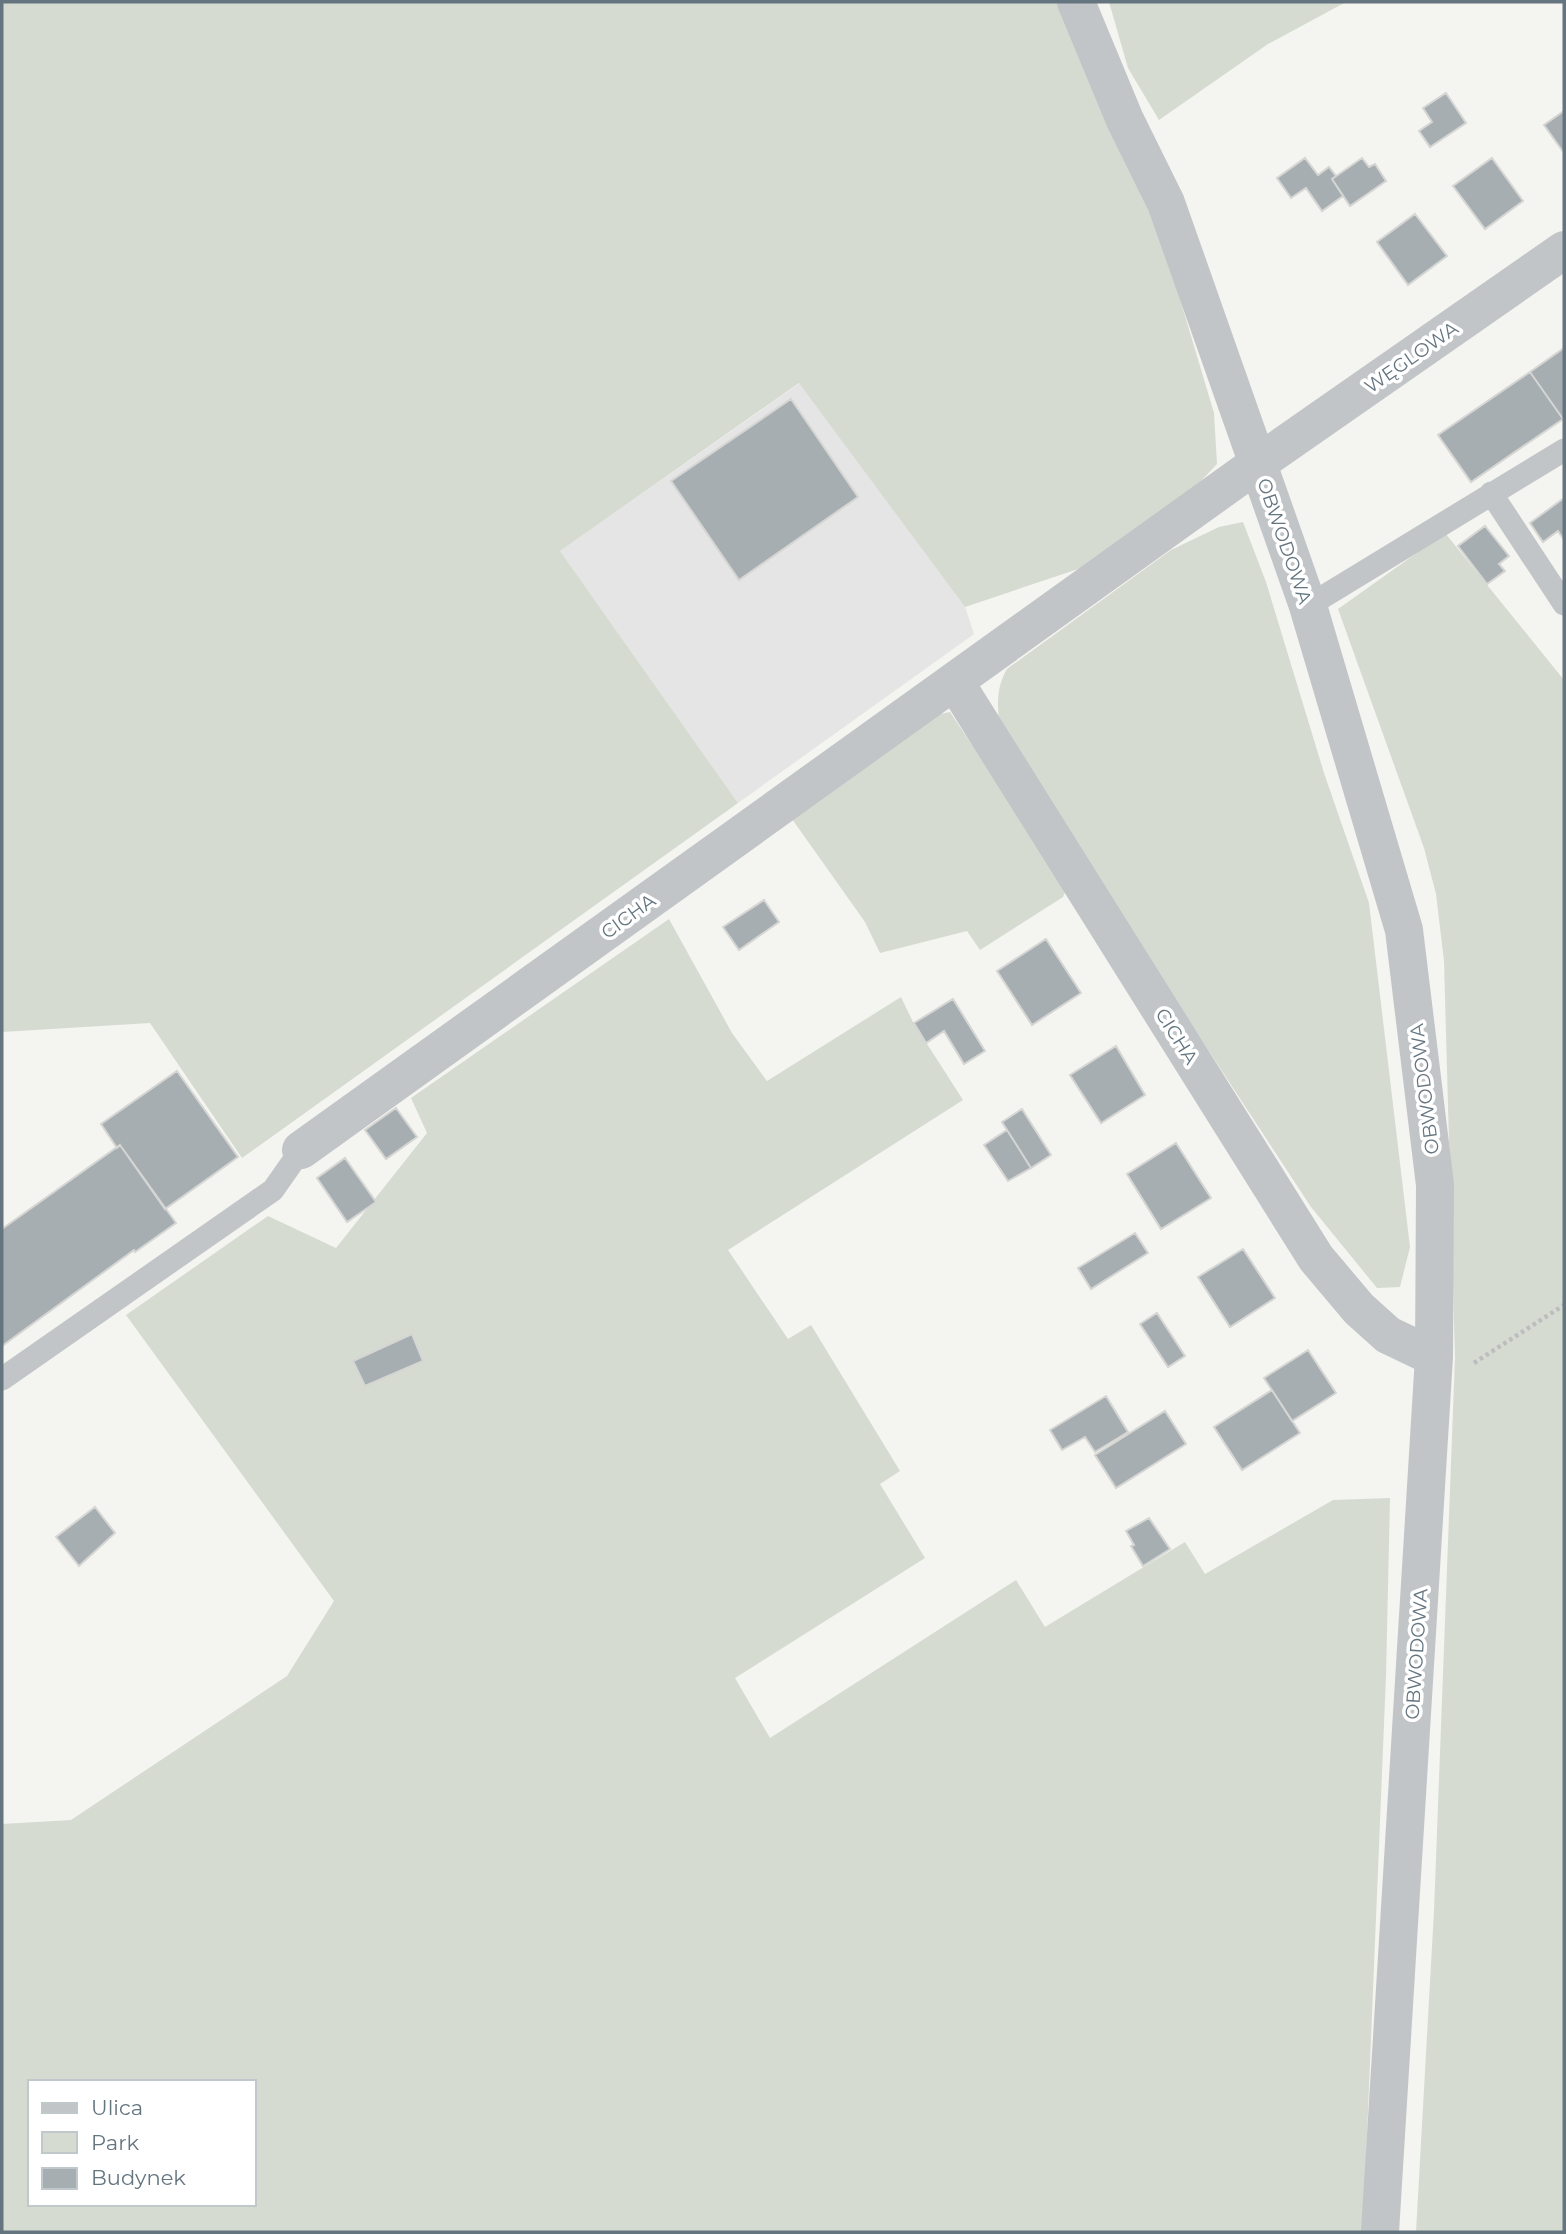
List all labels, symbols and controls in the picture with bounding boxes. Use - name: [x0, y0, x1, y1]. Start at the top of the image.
- street label: WĘGLOWA: [1360, 317, 1463, 398]
- street label: OBWODOWA: [1252, 475, 1317, 607]
- street label: CICHA: [597, 889, 660, 944]
- street label: CICHA: [1150, 1004, 1203, 1069]
- street label: OBWODOWA: [1405, 1022, 1444, 1156]
- street label: OBWODOWA: [1400, 1587, 1433, 1720]
- legend: [28, 2080, 256, 2206]
- text: Ulica: [91, 2095, 143, 2120]
- text: Park: [91, 2130, 139, 2155]
- text: Budynek: [91, 2165, 186, 2190]

